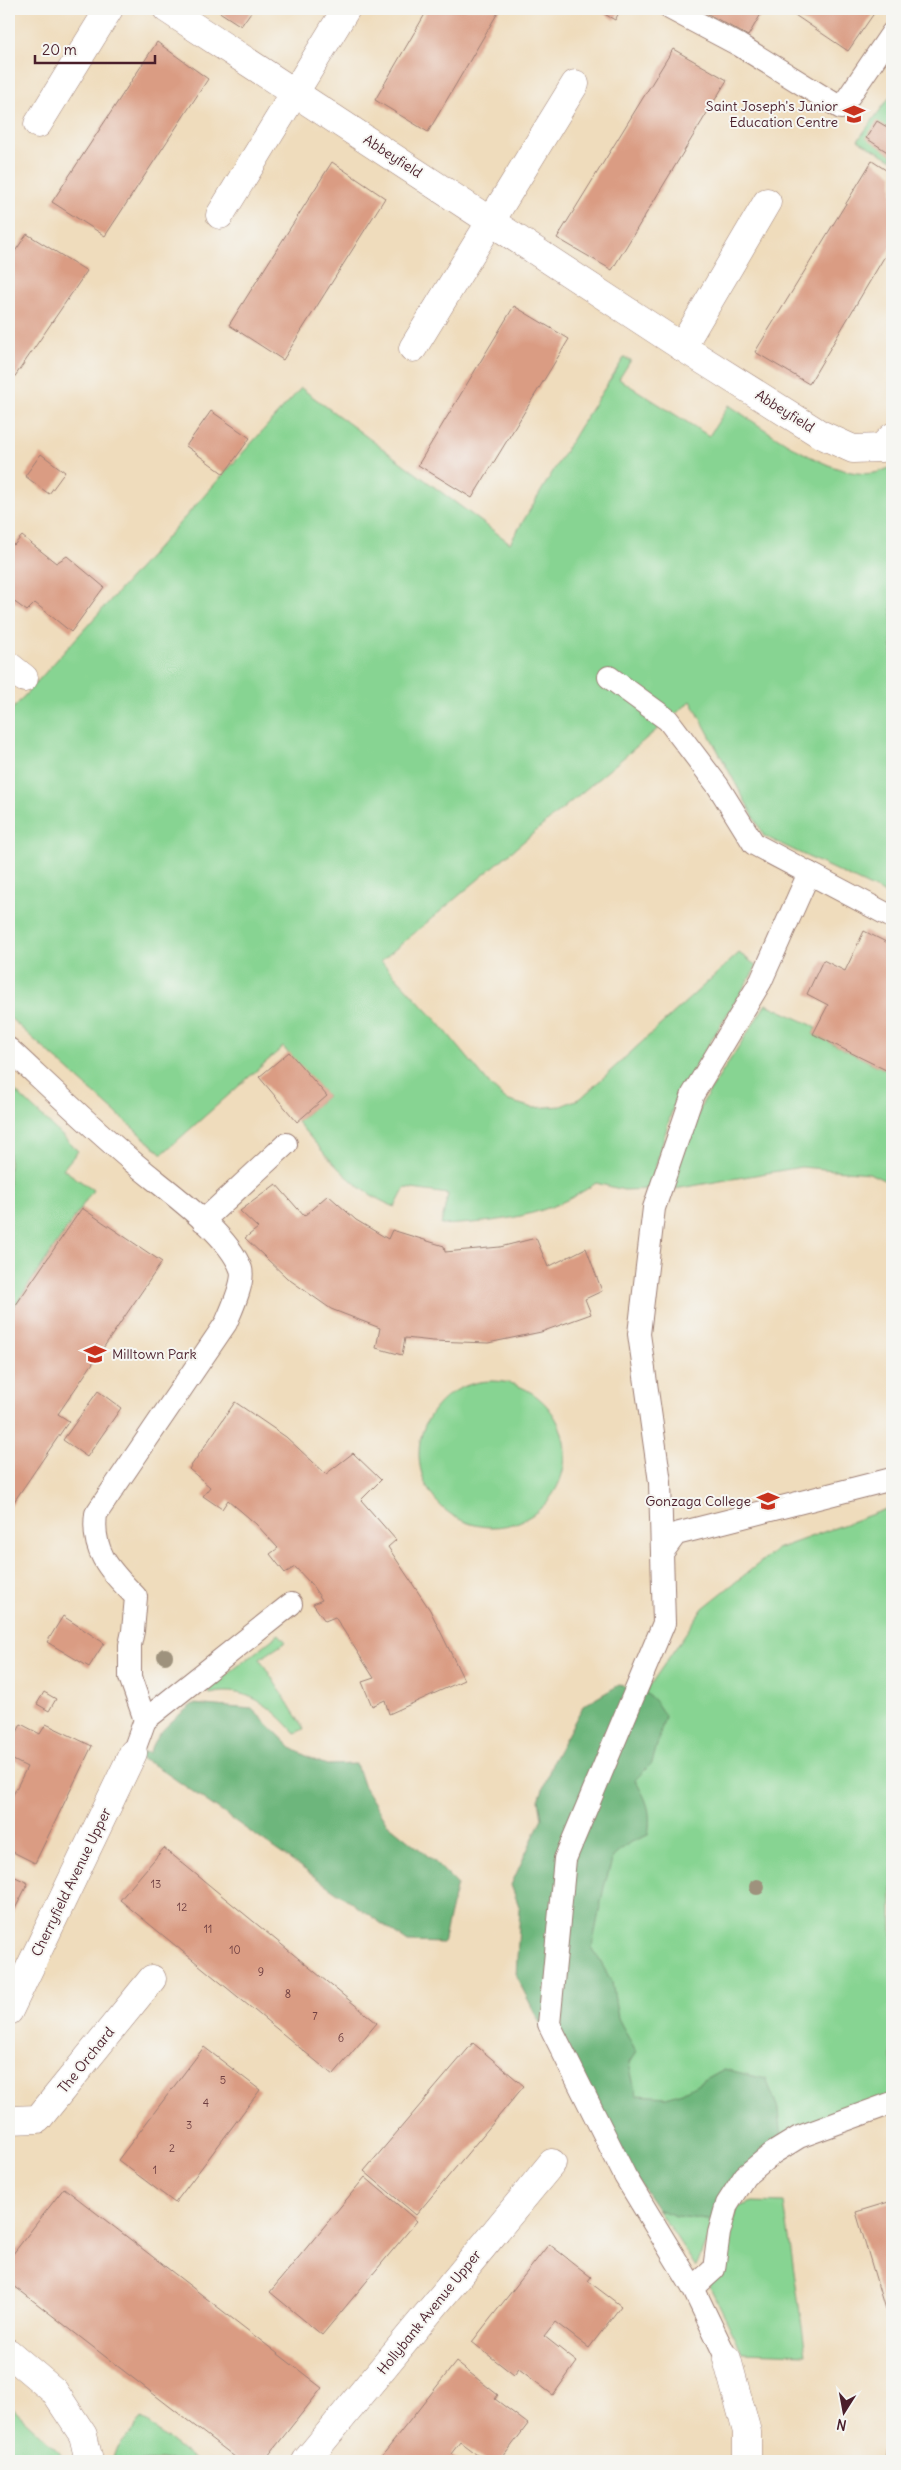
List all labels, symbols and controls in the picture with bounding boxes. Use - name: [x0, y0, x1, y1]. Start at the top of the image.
- scale bar: [35, 32, 155, 64]
- text: 20 m: [42, 40, 77, 59]
- place label: Saint Joseph's Junior Education Centre: [706, 97, 838, 131]
- school or university icon: Saint Joseph's Junior Education Centre: [841, 101, 867, 127]
- street label: Abbeyfield: [360, 130, 426, 182]
- street label: Abbeyfield: [752, 386, 818, 436]
- school or university icon: Milltown Park: [82, 1341, 108, 1367]
- place label: Milltown Park: [112, 1345, 197, 1363]
- school or university icon: Gonzaga College: [755, 1488, 781, 1514]
- place label: Gonzaga College: [645, 1492, 751, 1510]
- street label: Cherryfield Avenue Upper: [27, 1805, 115, 1959]
- house number: 13: [151, 1877, 161, 1891]
- house number: 12: [177, 1900, 187, 1914]
- house number: 11: [204, 1922, 212, 1936]
- house number: 10: [229, 1943, 241, 1957]
- house number: 9: [258, 1965, 264, 1979]
- house number: 8: [285, 1987, 291, 2001]
- house number: 7: [312, 2009, 318, 2023]
- street label: The Orchard: [54, 2023, 118, 2097]
- house number: 6: [338, 2031, 344, 2045]
- house number: 5: [220, 2073, 226, 2087]
- house number: 4: [203, 2096, 209, 2110]
- house number: 3: [186, 2118, 192, 2132]
- house number: 2: [169, 2141, 175, 2155]
- house number: 1: [153, 2163, 157, 2177]
- street label: Hollybank Avenue Upper: [373, 2246, 485, 2378]
- north arrow: [818, 2388, 868, 2438]
- text: N: [835, 2415, 848, 2435]

